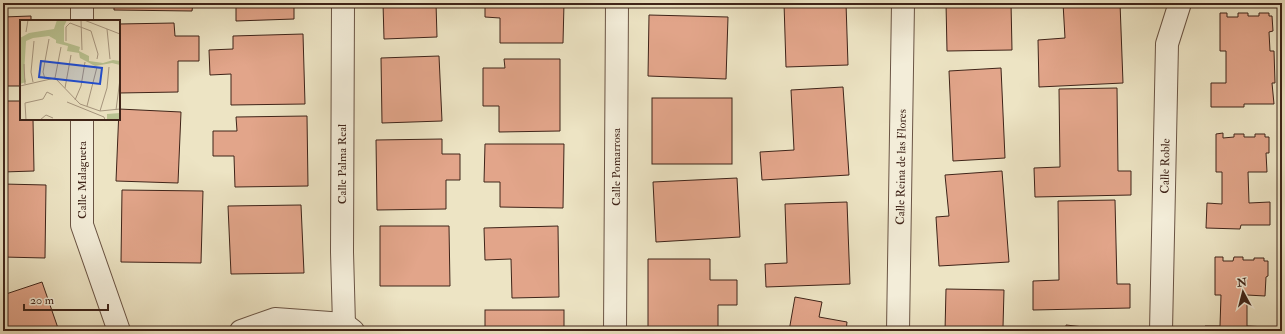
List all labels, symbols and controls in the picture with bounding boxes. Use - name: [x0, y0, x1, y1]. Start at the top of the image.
- inset map: [20, 20, 120, 120]
- street label: Calle Reina de las Flores: [893, 109, 910, 225]
- street label: Calle Palma Real: [335, 124, 350, 204]
- street label: Calle Pomarrosa: [609, 127, 624, 206]
- street label: Calle Roble: [1158, 138, 1173, 194]
- street label: Calle Malagueta: [75, 140, 90, 219]
- north arrow: [1223, 272, 1263, 312]
- text: N: [1235, 275, 1249, 290]
- scale bar: [24, 286, 108, 312]
- text: 20 m: [30, 293, 55, 308]

